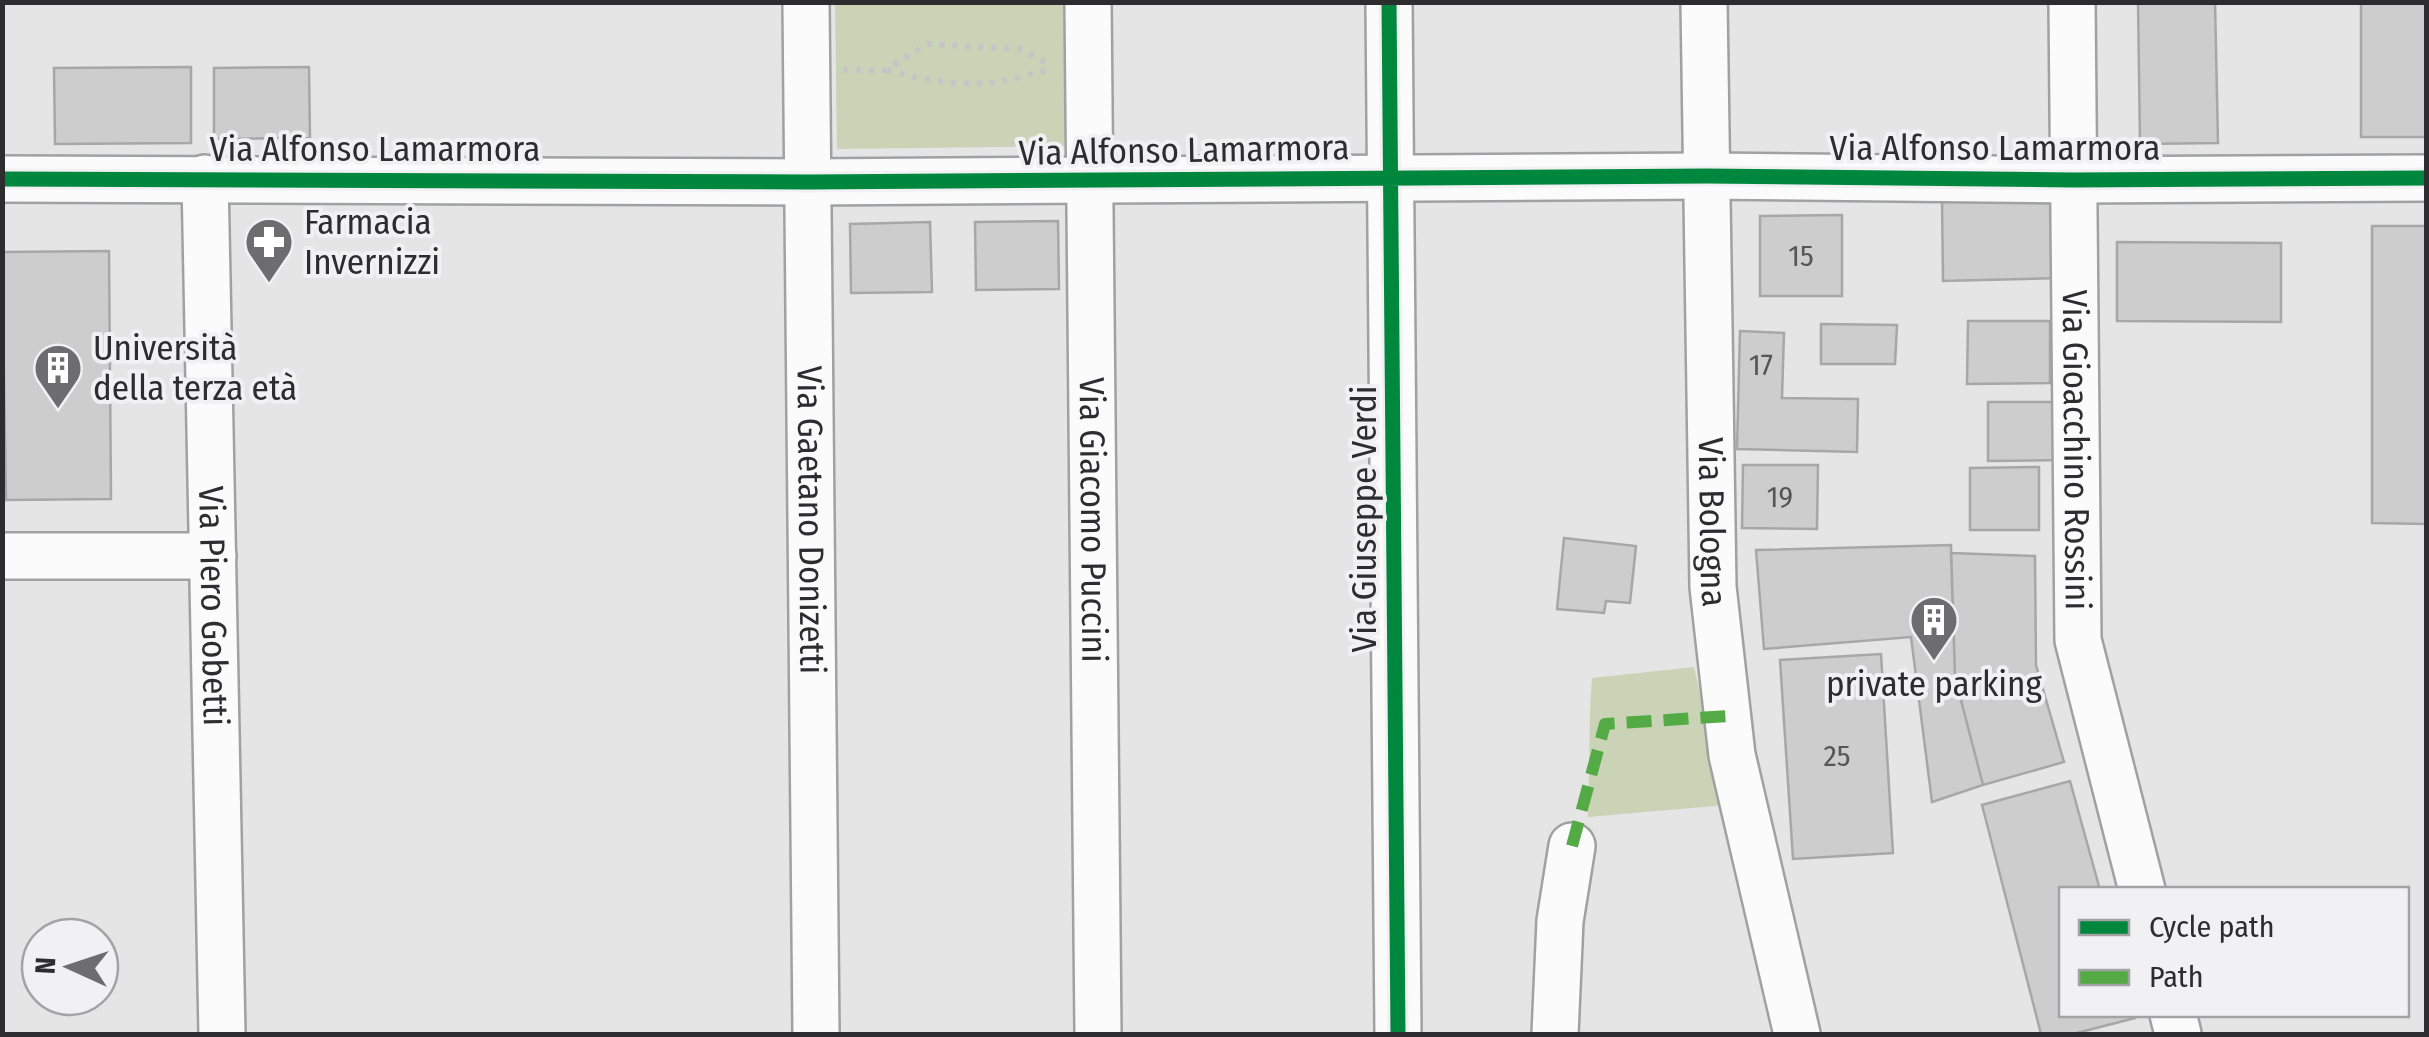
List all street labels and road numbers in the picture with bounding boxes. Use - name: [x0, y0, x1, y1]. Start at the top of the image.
- street label: Via Alfonso Lamarmora: [1018, 126, 1350, 174]
- street label: Via Alfonso Lamarmora: [1830, 127, 2160, 169]
- street label: Via Alfonso Lamarmora: [210, 128, 540, 170]
- street label: Via Gioacchino Rossini: [2054, 290, 2099, 610]
- street label: Via Gaetano Donizetti: [789, 365, 834, 675]
- street label: Via Giacomo Puccini: [1071, 377, 1115, 663]
- street label: Via Giuseppe Verdi: [1343, 385, 1385, 653]
- street label: Via Bologna: [1690, 437, 1736, 609]
- street label: Via Piero Gobetti: [190, 485, 237, 727]

